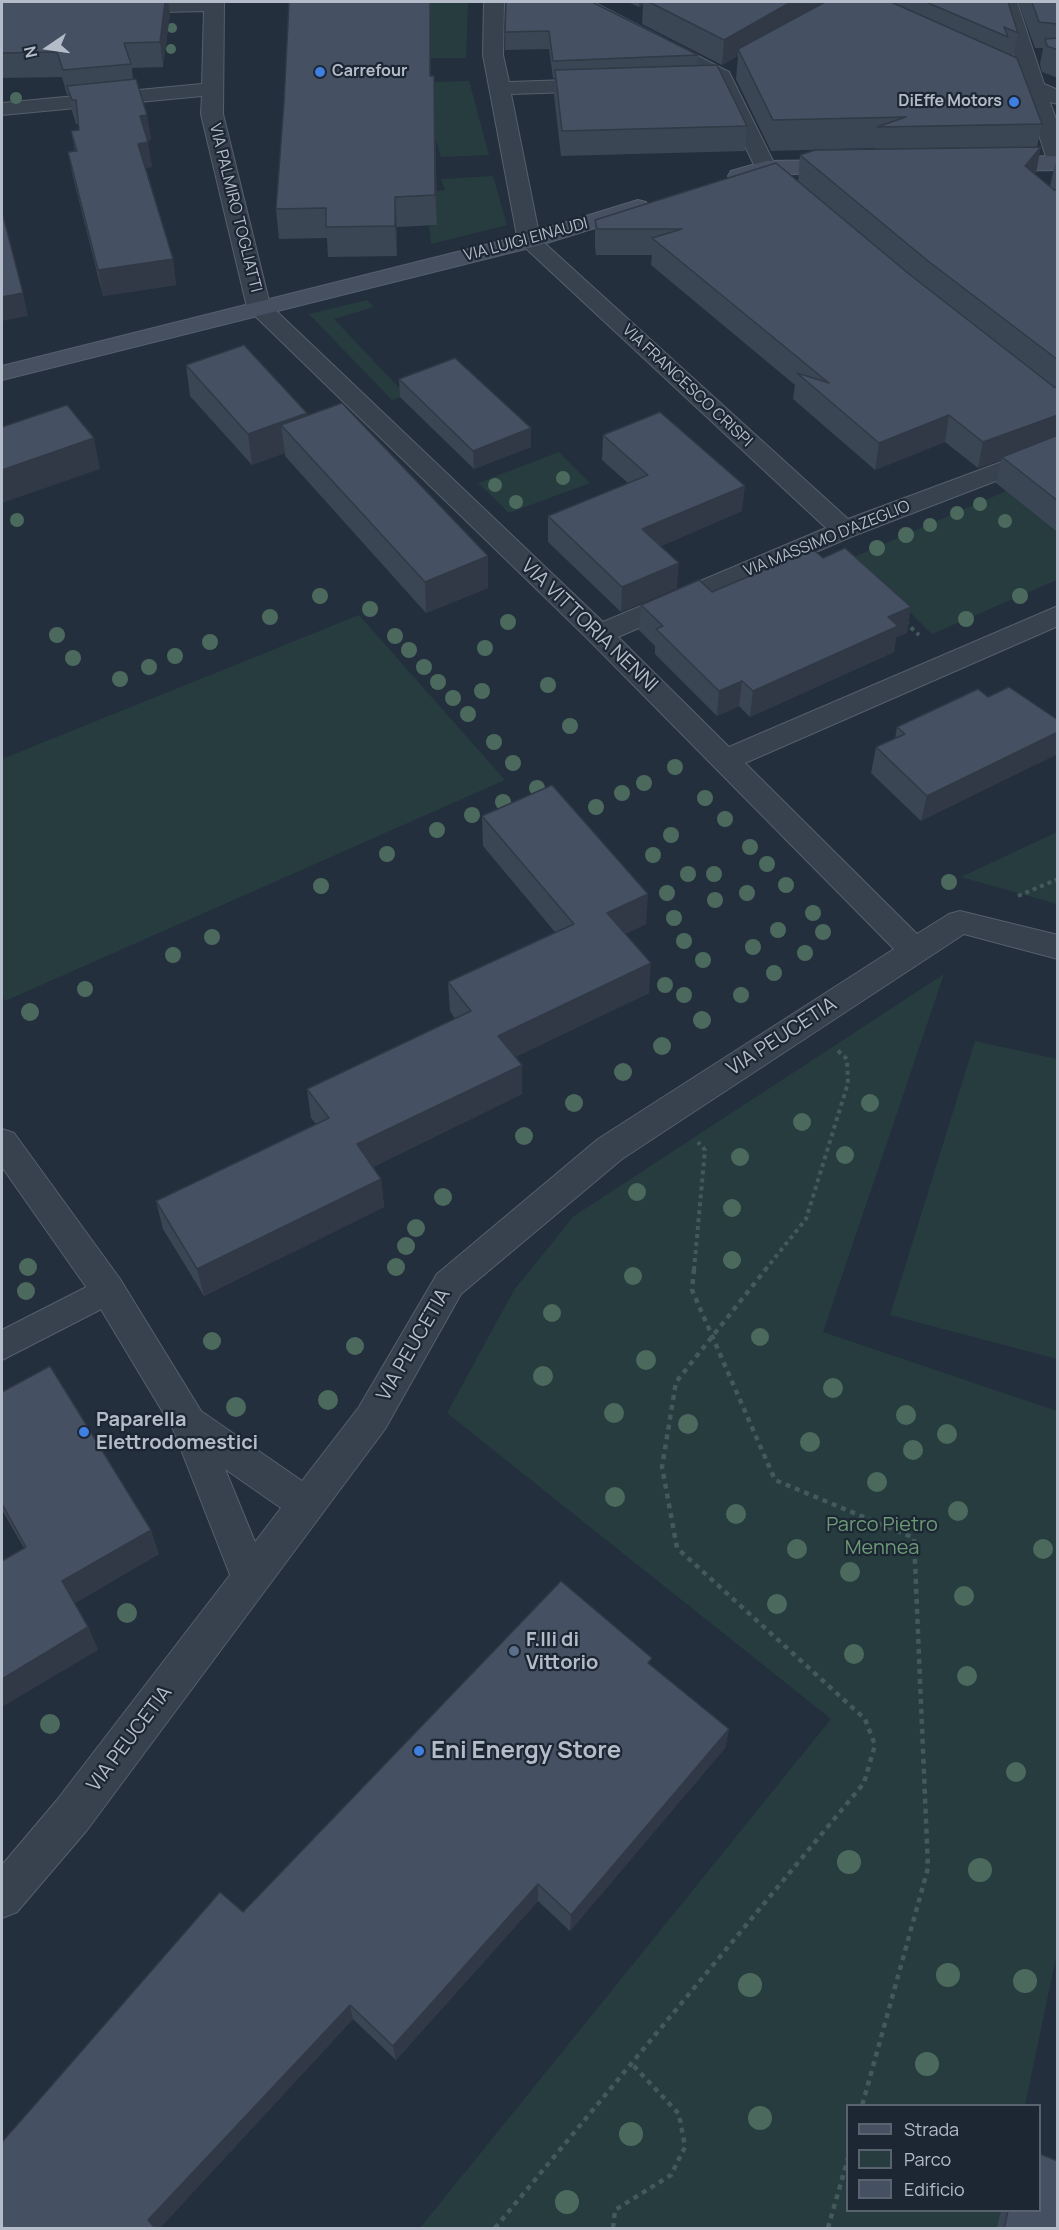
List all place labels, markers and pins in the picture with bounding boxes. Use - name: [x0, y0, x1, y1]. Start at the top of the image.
- place label: Carrefour: [332, 62, 407, 82]
- marker: Carrefour: [313, 65, 327, 79]
- place label: DiEffe Motors: [898, 92, 1002, 112]
- marker: DiEffe Motors: [1007, 95, 1021, 109]
- place label: Paparella Elettrodomestici: [96, 1408, 258, 1455]
- marker: Paparella Elettrodomestici: [77, 1425, 91, 1439]
- place label: F.lli di Vittorio: [526, 1628, 598, 1675]
- marker: F.lli di Vittorio: [507, 1644, 521, 1658]
- place label: Eni Energy Store: [431, 1737, 621, 1765]
- marker: Eni Energy Store: [412, 1744, 426, 1758]

